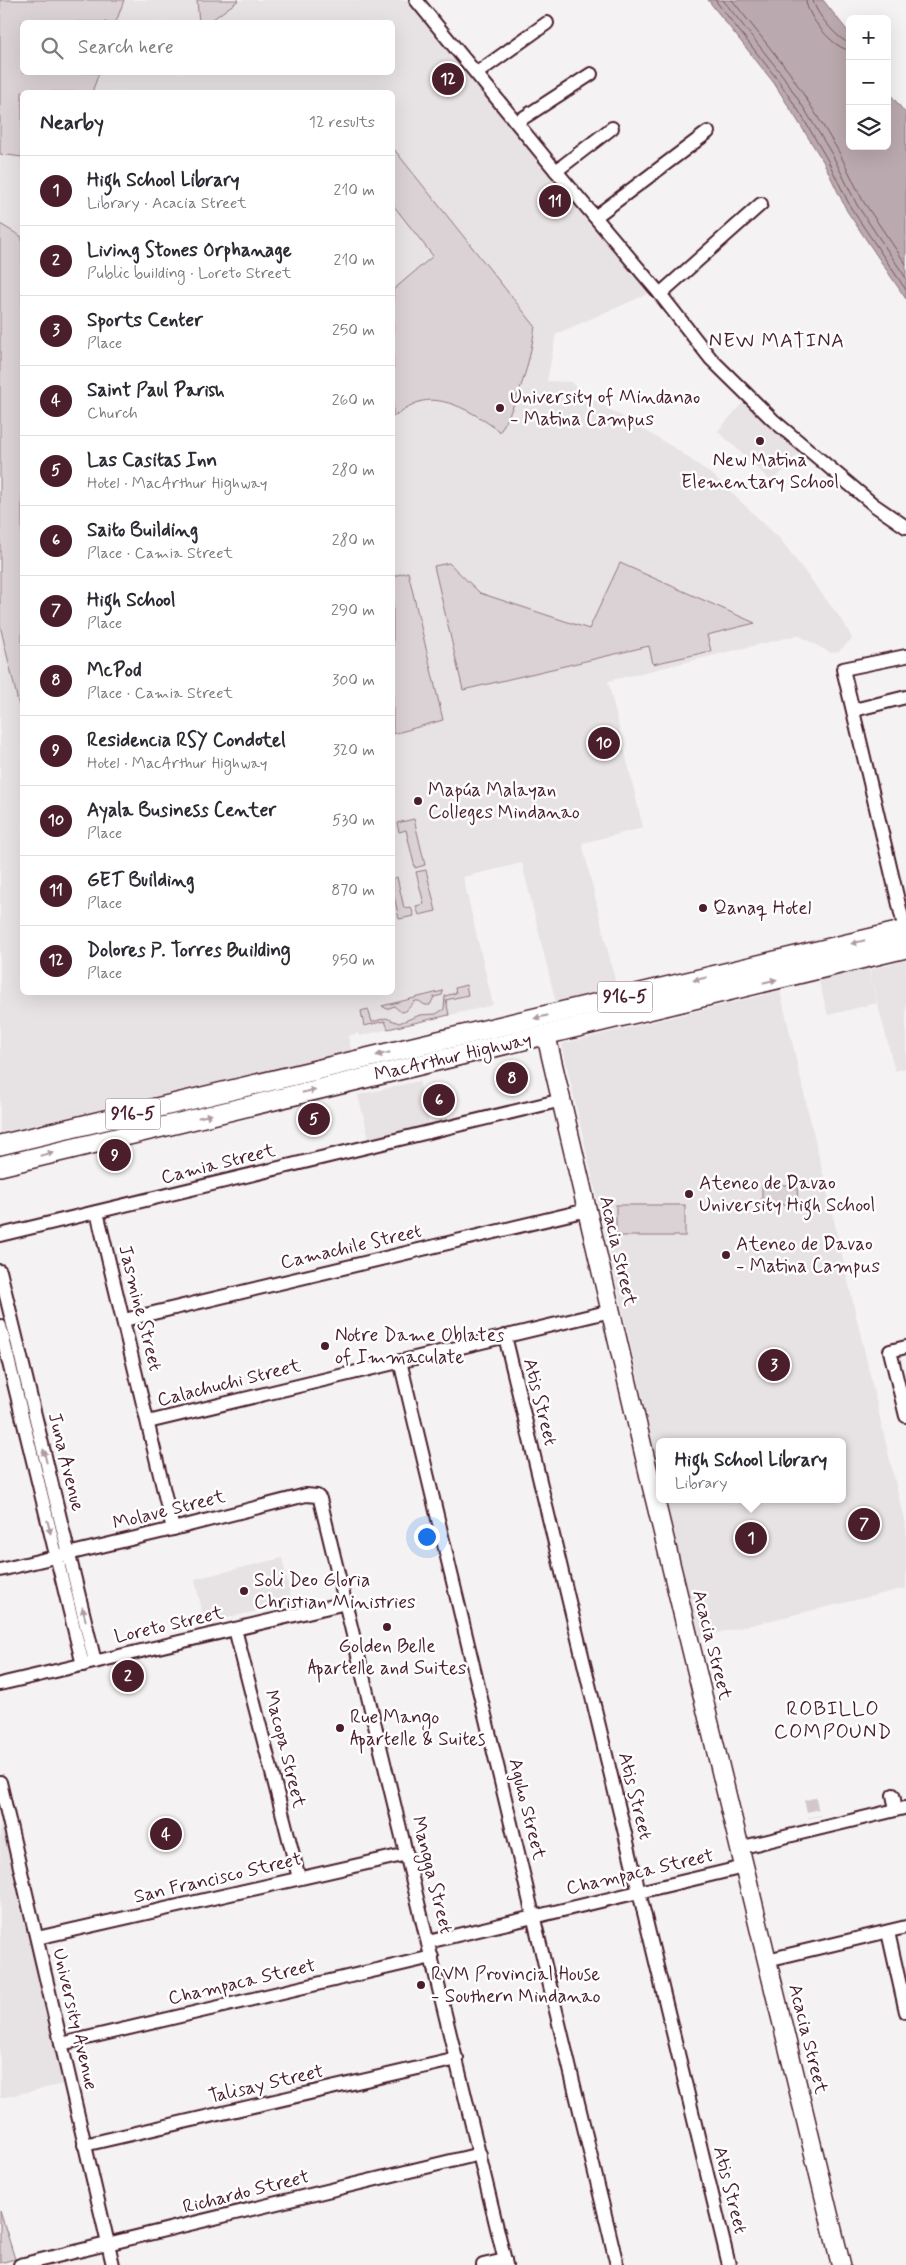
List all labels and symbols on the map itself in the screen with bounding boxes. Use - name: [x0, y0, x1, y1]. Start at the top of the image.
- pin: 12: [432, 60, 464, 98]
- pin: 11: [539, 182, 571, 220]
- district label: NEW MATINA: [709, 328, 845, 355]
- place label: University of Mindanao - Matina Campus: [510, 385, 700, 432]
- marker: University of Mindanao - Matina Campus: [494, 402, 506, 414]
- marker: New Matina Elementary School: [754, 435, 766, 447]
- place label: New Matina Elementary School: [681, 448, 839, 495]
- pin: 10: [588, 724, 620, 762]
- place label: Mapúa Malayan Colleges Mindanao: [428, 778, 580, 826]
- marker: Mapúa Malayan Colleges Mindanao: [412, 795, 424, 807]
- place label: Qanaq Hotel: [713, 896, 812, 921]
- marker: Qanaq Hotel: [697, 902, 709, 914]
- one-way arrow: [850, 938, 865, 946]
- one-way arrow: [692, 975, 707, 983]
- one-way arrow: [763, 977, 778, 985]
- road number: 916-5: [598, 982, 652, 1012]
- one-way arrow: [534, 1013, 549, 1021]
- street label: MacArthur Highway: [372, 1027, 535, 1089]
- one-way arrow: [376, 1050, 391, 1058]
- pin: 8: [496, 1059, 528, 1097]
- pin: 6: [423, 1081, 455, 1119]
- one-way arrow: [302, 1087, 317, 1095]
- road number: 916-5: [106, 1098, 160, 1130]
- pin: 5: [298, 1100, 330, 1138]
- one-way arrow: [198, 1112, 213, 1120]
- pin: 9: [99, 1136, 131, 1174]
- street label: Camia Street: [158, 1138, 278, 1190]
- one-way arrow: [40, 1150, 55, 1158]
- place label: Ateneo de Davao University High School: [699, 1171, 875, 1221]
- marker: Ateneo de Davao University High School: [683, 1188, 695, 1200]
- street label: Acacia Street: [593, 1193, 643, 1309]
- street label: Camachile Street: [278, 1219, 424, 1275]
- place label: Ateneo de Davao - Matina Campus: [736, 1232, 880, 1279]
- street label: Jasmine Street: [112, 1242, 168, 1374]
- marker: Ateneo de Davao - Matina Campus: [720, 1249, 732, 1261]
- place label: Notre Dame Oblates of Immaculate: [335, 1323, 505, 1370]
- marker: Notre Dame Oblates of Immaculate: [319, 1340, 331, 1352]
- pin: 3: [758, 1346, 790, 1384]
- street label: Calachuchi Street: [155, 1353, 303, 1413]
- street label: Atis Street: [517, 1356, 563, 1448]
- street label: Juna Avenue: [42, 1410, 90, 1514]
- one-way arrow: [41, 1449, 49, 1464]
- street label: Molave Street: [110, 1484, 228, 1536]
- pin: 7: [848, 1505, 880, 1543]
- one-way arrow: [45, 1519, 53, 1534]
- pin: 1: [735, 1519, 767, 1557]
- your location: [414, 1524, 440, 1550]
- place label: Soli Deo Gloria Christian Ministries: [254, 1568, 415, 1615]
- marker: Soli Deo Gloria Christian Ministries: [238, 1585, 250, 1597]
- street label: Acacia Street: [686, 1587, 738, 1703]
- street label: Loreto Street: [112, 1600, 226, 1650]
- one-way arrow: [79, 1607, 87, 1622]
- marker: Golden Belle Apartelle and Suites: [381, 1621, 393, 1633]
- place label: Golden Belle Apartelle and Suites: [308, 1634, 466, 1683]
- pin: 2: [112, 1657, 144, 1695]
- street label: Macopa Street: [258, 1687, 312, 1811]
- district label: ROBILLO COMPOUND: [774, 1696, 892, 1746]
- place label: Rue Mango Apartelle & Suites: [350, 1705, 486, 1754]
- marker: Rue Mango Apartelle & Suites: [334, 1722, 346, 1734]
- street label: Atis Street: [612, 1750, 658, 1842]
- street label: Aguho Street: [501, 1756, 552, 1862]
- street label: Mangga Street: [403, 1814, 459, 1937]
- pin: 4: [150, 1815, 182, 1853]
- street label: Champaca Street: [564, 1843, 716, 1901]
- street label: San Francisco Street: [132, 1847, 304, 1909]
- street label: University Avenue: [47, 1946, 103, 2092]
- street label: Champaca Street: [166, 1953, 318, 2011]
- place label: RVM Provincial House - Southern Mindanao: [431, 1962, 601, 2009]
- marker: RVM Provincial House - Southern Mindanao: [415, 1979, 427, 1991]
- street label: Acacia Street: [782, 1981, 834, 2097]
- street label: Talisay Street: [206, 2059, 326, 2109]
- street label: Atis Street: [707, 2144, 753, 2236]
- street label: Richardo Street: [180, 2164, 312, 2220]

